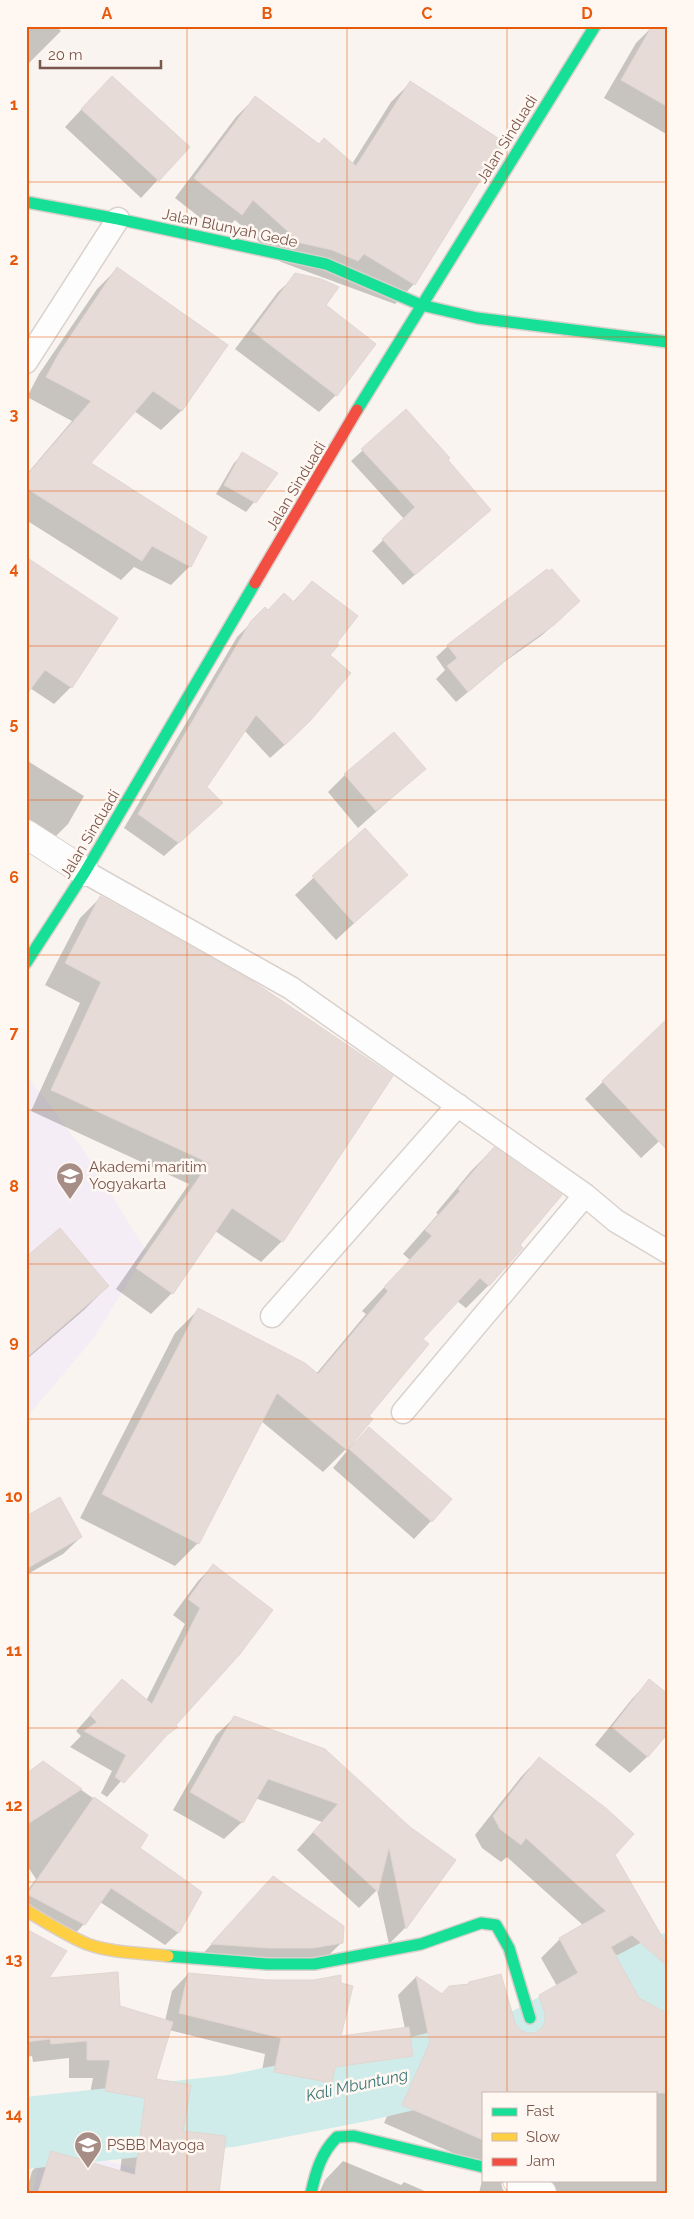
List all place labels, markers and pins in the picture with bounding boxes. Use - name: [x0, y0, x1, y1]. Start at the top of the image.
- place label: Akademi maritim Yogyakarta: [89, 1158, 207, 1193]
- school or university icon: Akademi maritim Yogyakarta: [55, 1161, 85, 1200]
- school or university icon: PSBB Mayoga: [73, 2130, 103, 2169]
- place label: PSBB Mayoga: [107, 2136, 204, 2154]

